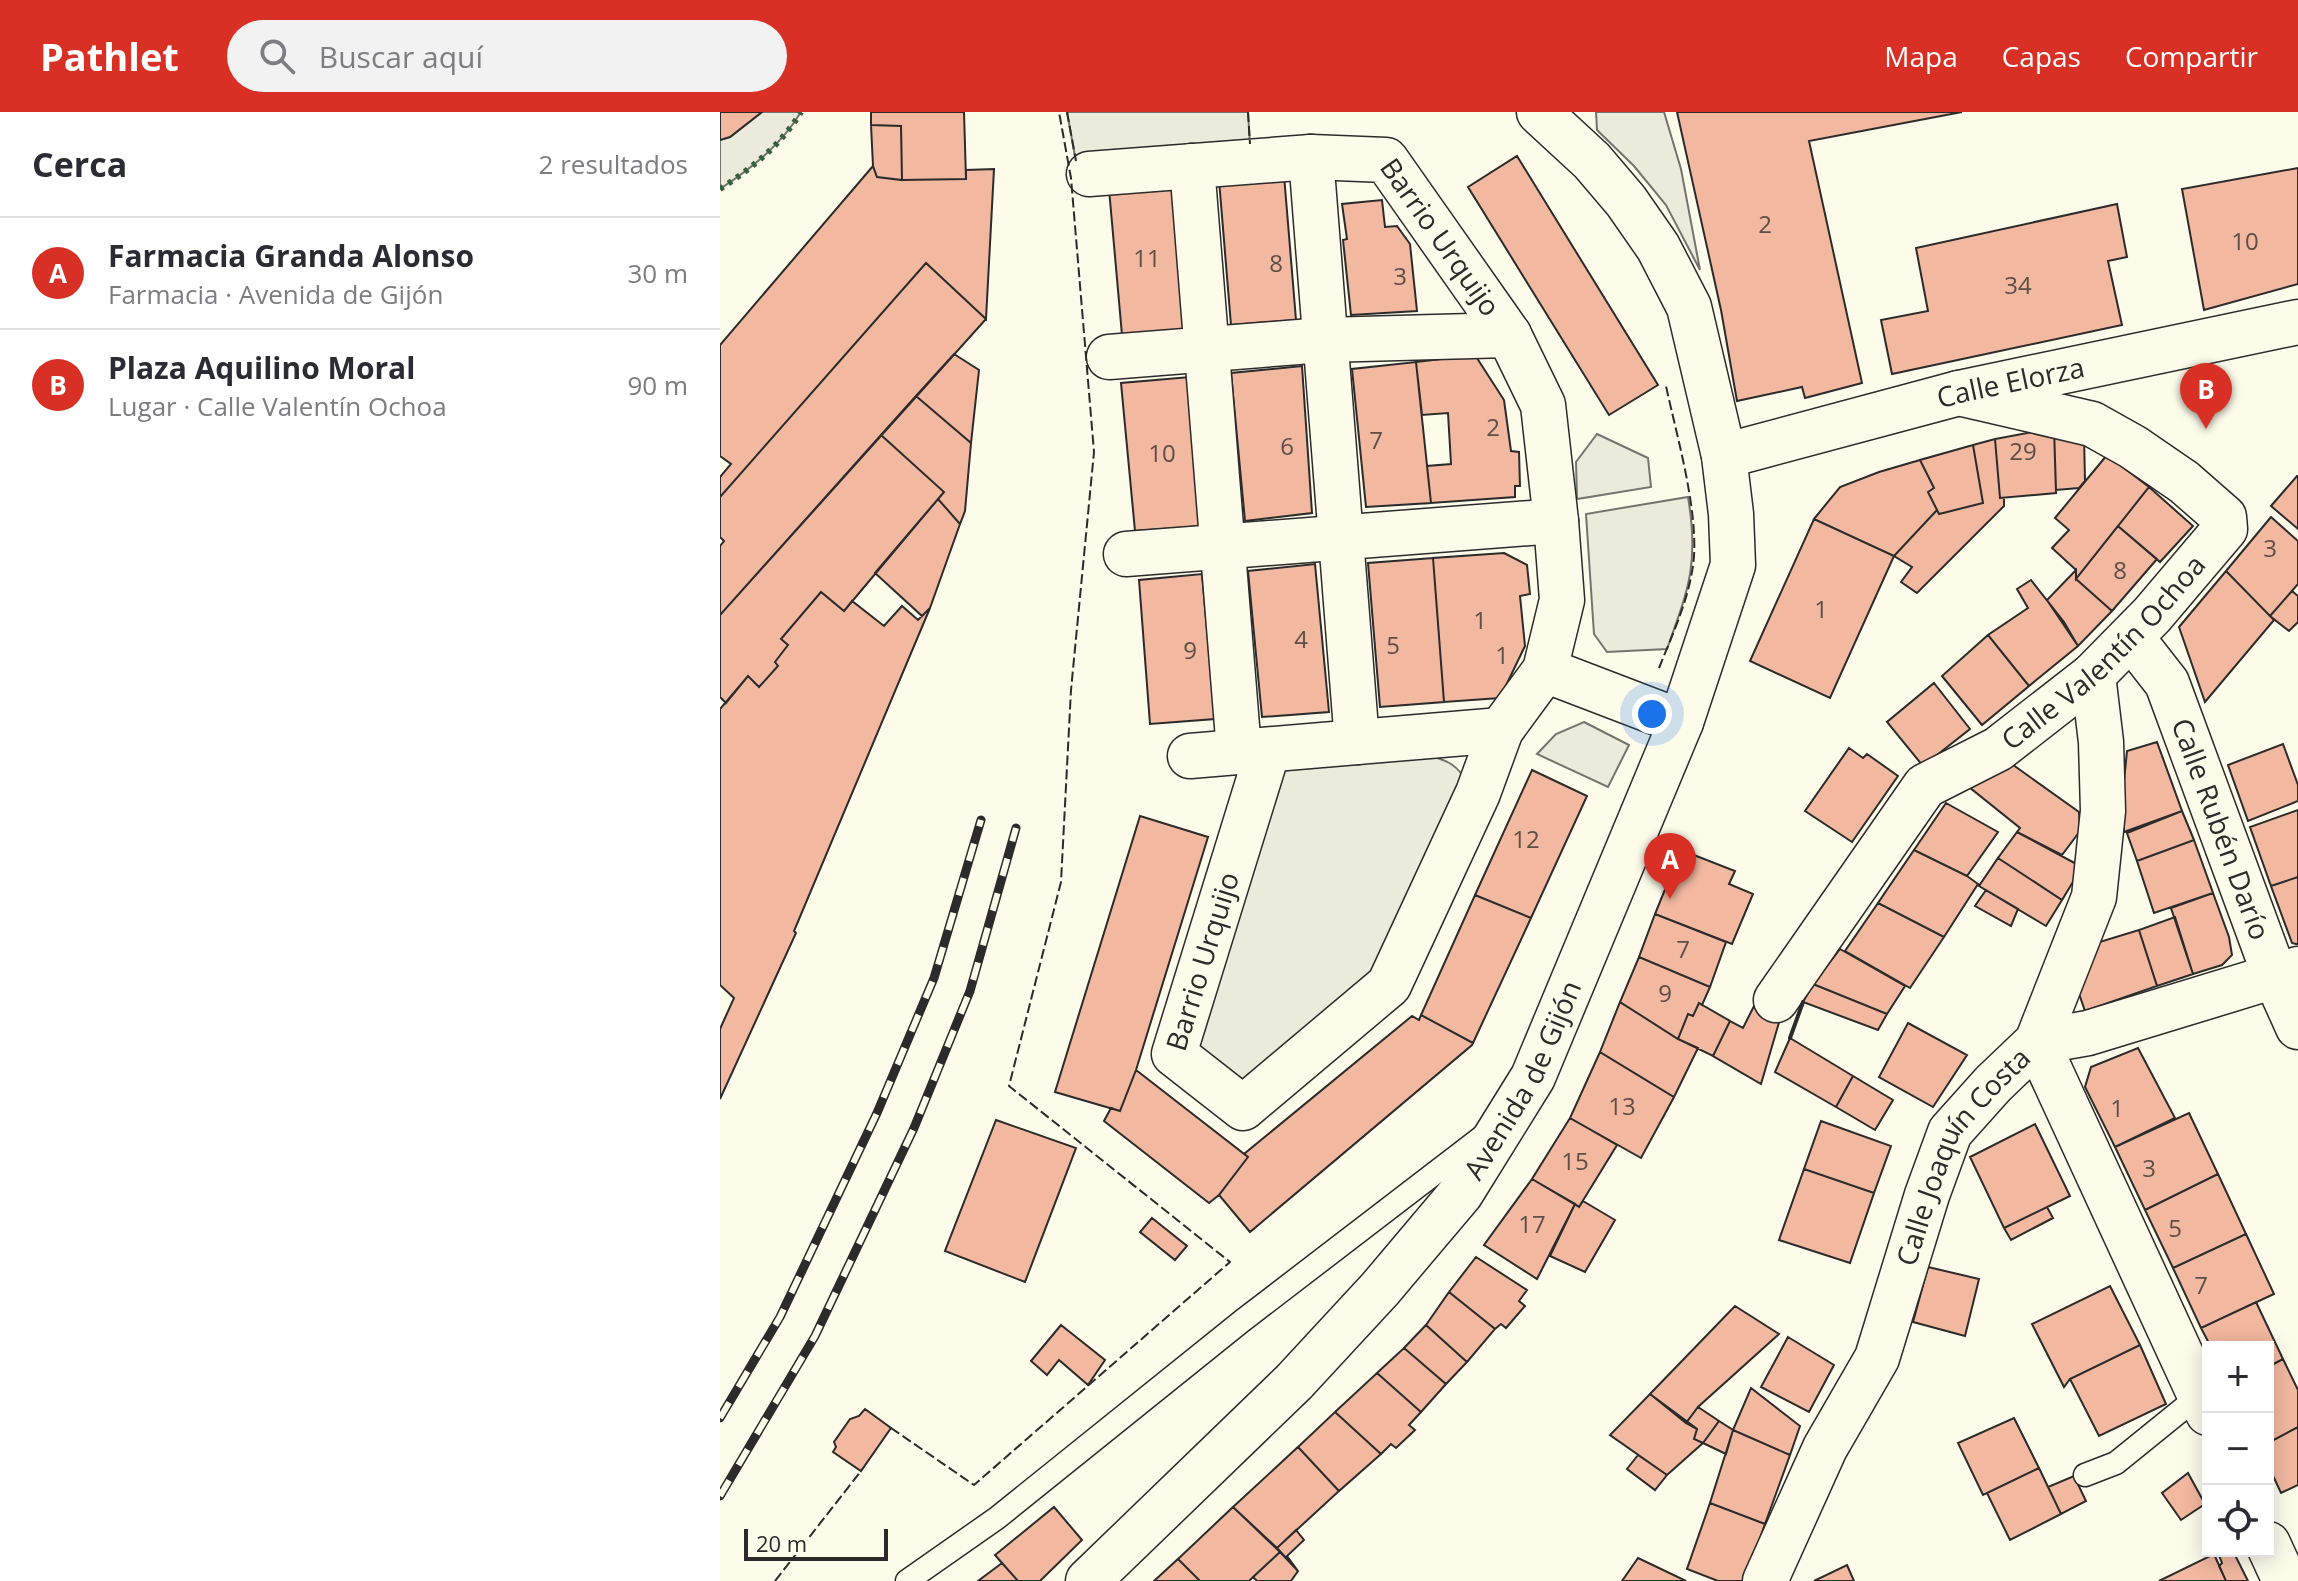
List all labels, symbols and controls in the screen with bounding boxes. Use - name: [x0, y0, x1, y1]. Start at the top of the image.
- search box: [227, 20, 787, 92]
- text: Pathlet: [40, 30, 179, 82]
- icon: search: [255, 34, 299, 78]
- text: Buscar aquí: [319, 36, 483, 77]
- text: Mapa: [1884, 37, 1958, 75]
- text: Capas: [2002, 37, 2081, 75]
- text: Compartir: [2125, 37, 2258, 75]
- text: Cerca: [32, 141, 127, 187]
- text: 2 resultados: [539, 146, 688, 182]
- street label: Barrio Urquijo: [1372, 150, 1510, 323]
- house number: 2: [1758, 207, 1772, 240]
- house number: 10: [2231, 224, 2259, 257]
- text: Farmacia Granda Alonso: [108, 235, 474, 276]
- house number: 11: [1133, 241, 1161, 274]
- house number: 8: [1269, 246, 1283, 279]
- text: A: [49, 255, 67, 291]
- text: 30 m: [627, 255, 688, 291]
- house number: 3: [1393, 259, 1407, 292]
- house number: 34: [2004, 268, 2032, 301]
- text: Farmacia · Avenida de Gijón: [108, 276, 443, 312]
- text: Plaza Aquilino Moral: [108, 347, 415, 388]
- street label: Calle Elorza: [1932, 347, 2088, 416]
- pin: B: [2180, 363, 2232, 429]
- text: B: [49, 367, 67, 403]
- text: 90 m: [627, 367, 688, 403]
- text: Lugar · Calle Valentín Ochoa: [108, 388, 447, 424]
- house number: 2: [1486, 410, 1500, 443]
- house number: 7: [1369, 423, 1383, 456]
- house number: 6: [1280, 429, 1294, 462]
- house number: 29: [2009, 434, 2037, 467]
- house number: 10: [1148, 436, 1176, 469]
- house number: 3: [2263, 531, 2277, 564]
- street label: Calle Valentín Ochoa: [1993, 546, 2213, 758]
- house number: 8: [2113, 553, 2127, 586]
- house number: 1: [1814, 592, 1828, 625]
- house number: 1: [1473, 603, 1487, 636]
- house number: 4: [1294, 622, 1308, 655]
- house number: 5: [1386, 628, 1400, 661]
- house number: 9: [1183, 633, 1197, 666]
- house number: 1: [1495, 638, 1509, 671]
- your location: [1632, 694, 1672, 734]
- street label: Calle Rubén Darío: [2164, 713, 2280, 945]
- house number: 12: [1512, 822, 1540, 855]
- pin: A: [1644, 833, 1696, 899]
- street label: Barrio Urquijo: [1156, 867, 1247, 1055]
- house number: 7: [1676, 932, 1690, 965]
- street label: Avenida de Gijón: [1454, 974, 1589, 1186]
- house number: 9: [1658, 976, 1672, 1009]
- street label: Calle Joaquín Costa: [1886, 1039, 2038, 1270]
- house number: 13: [1608, 1089, 1636, 1122]
- house number: 1: [2110, 1091, 2124, 1124]
- house number: 15: [1561, 1144, 1589, 1177]
- house number: 3: [2142, 1151, 2156, 1184]
- house number: 17: [1518, 1207, 1546, 1240]
- house number: 5: [2168, 1211, 2182, 1244]
- house number: 7: [2194, 1268, 2208, 1301]
- map controls: [2202, 1341, 2274, 1557]
- button: +: [2202, 1341, 2274, 1413]
- button: −: [2202, 1413, 2274, 1485]
- button: locate: [2202, 1485, 2274, 1557]
- scale bar: [744, 1525, 888, 1561]
- text: 20 m: [756, 1528, 807, 1558]

